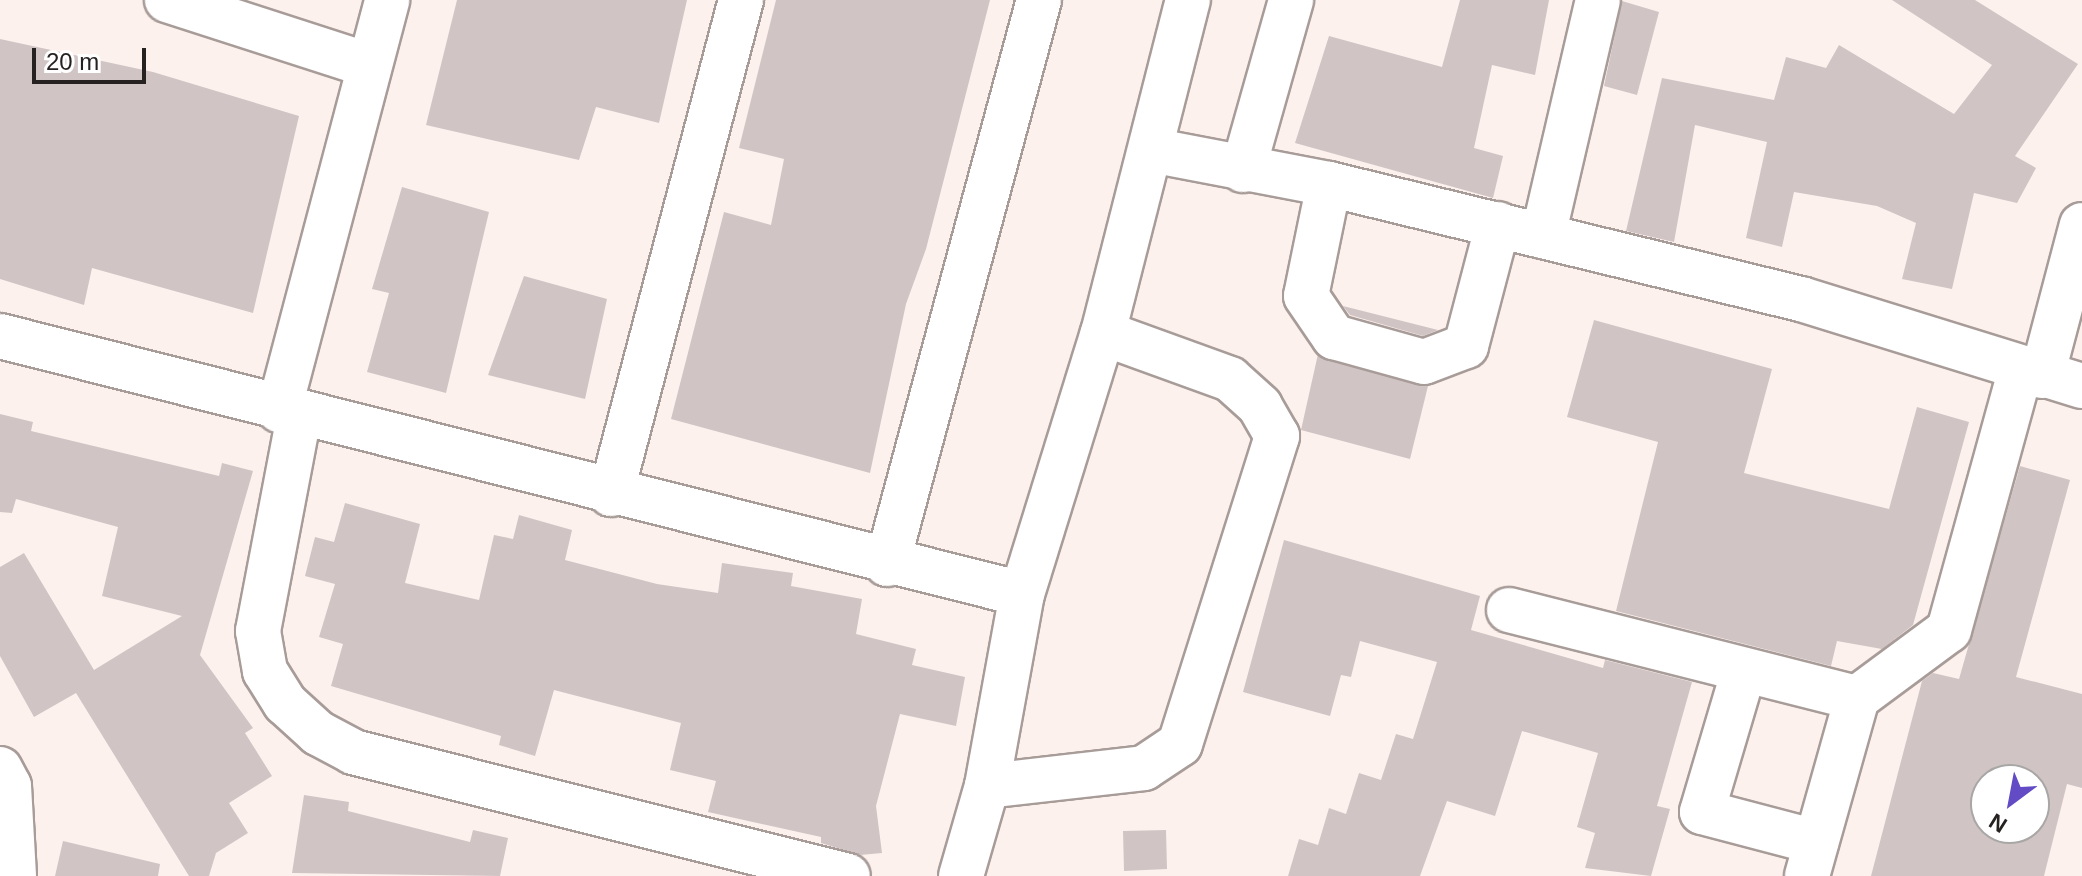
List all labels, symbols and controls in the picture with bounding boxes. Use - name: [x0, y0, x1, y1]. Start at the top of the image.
- scale bar: [36, 32, 150, 82]
- text: 20 m: [46, 48, 99, 75]
- north arrow: [1970, 764, 2050, 844]
- text: N: [1985, 808, 2011, 838]

